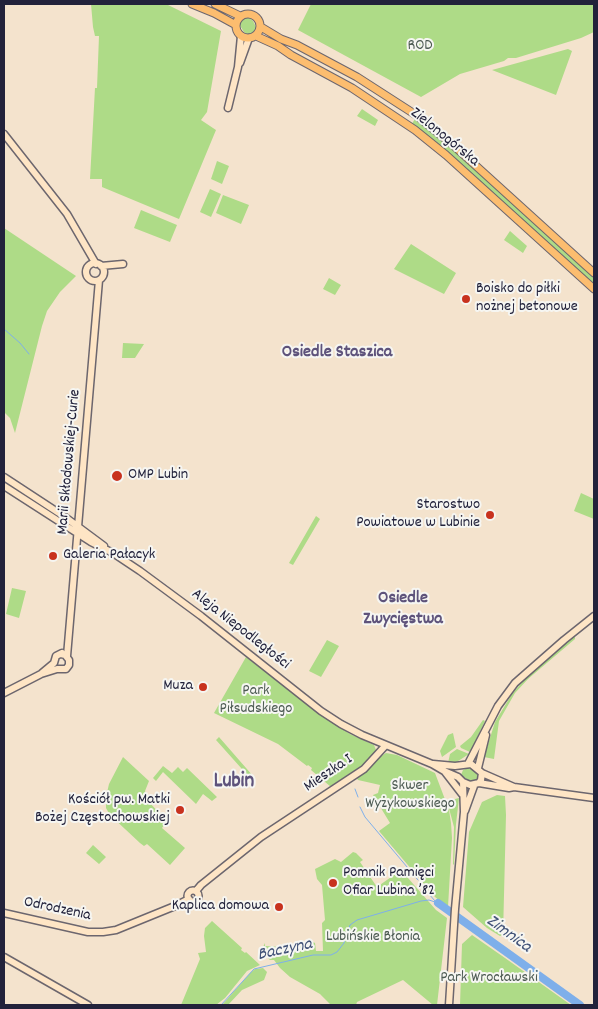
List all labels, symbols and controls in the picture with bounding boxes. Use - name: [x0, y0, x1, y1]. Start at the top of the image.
- park label: ROD: [407, 37, 433, 57]
- street label: Zielonogórska: [406, 104, 482, 172]
- place label: Boisko do piłki nożnej betonowe: [476, 280, 578, 318]
- marker: Boisko do piłki nożnej betonowe: [460, 293, 472, 305]
- district label: Osiedle Staszica: [282, 343, 392, 365]
- street label: Marii Skłodowskiej-Curie: [54, 389, 86, 535]
- place label: OMP Lubin: [128, 466, 188, 486]
- marker: OMP Lubin: [110, 469, 124, 483]
- place label: Starostwo Powiatowe w Lubinie: [356, 496, 480, 534]
- marker: Starostwo Powiatowe w Lubinie: [484, 509, 496, 521]
- place label: Galeria Pałacyk: [63, 546, 155, 566]
- marker: Galeria Pałacyk: [47, 550, 59, 562]
- street label: Aleja Niepodległości: [187, 585, 293, 675]
- district label: Osiedle Zwycięstwa: [363, 589, 443, 632]
- place label: Muza: [163, 677, 193, 697]
- marker: Muza: [197, 681, 209, 693]
- park label: Park Piłsudskiego: [220, 682, 292, 720]
- street label: Mieszka I: [301, 751, 357, 797]
- district label: Lubin: [214, 770, 254, 796]
- park label: Skwer Wyżykowskiego: [365, 777, 455, 815]
- place label: Kościół pw. Matki Bożej Częstochowskiej: [35, 791, 170, 829]
- marker: Kościół pw. Matki Bożej Częstochowskiej: [174, 804, 186, 816]
- place label: Pomnik Pamięci Ofiar Lubina ’82: [343, 864, 435, 902]
- marker: Pomnik Pamięci Ofiar Lubina ’82: [327, 877, 339, 889]
- street label: Odrodzenia: [22, 894, 92, 926]
- place label: Kaplica domowa: [172, 897, 269, 917]
- marker: Kaplica domowa: [273, 901, 285, 913]
- water label: Zimnica: [481, 911, 535, 959]
- park label: Lubińskie Błonia: [326, 928, 420, 948]
- water label: Baczyna: [256, 935, 314, 967]
- park label: Park Wrocławski: [440, 969, 538, 989]

